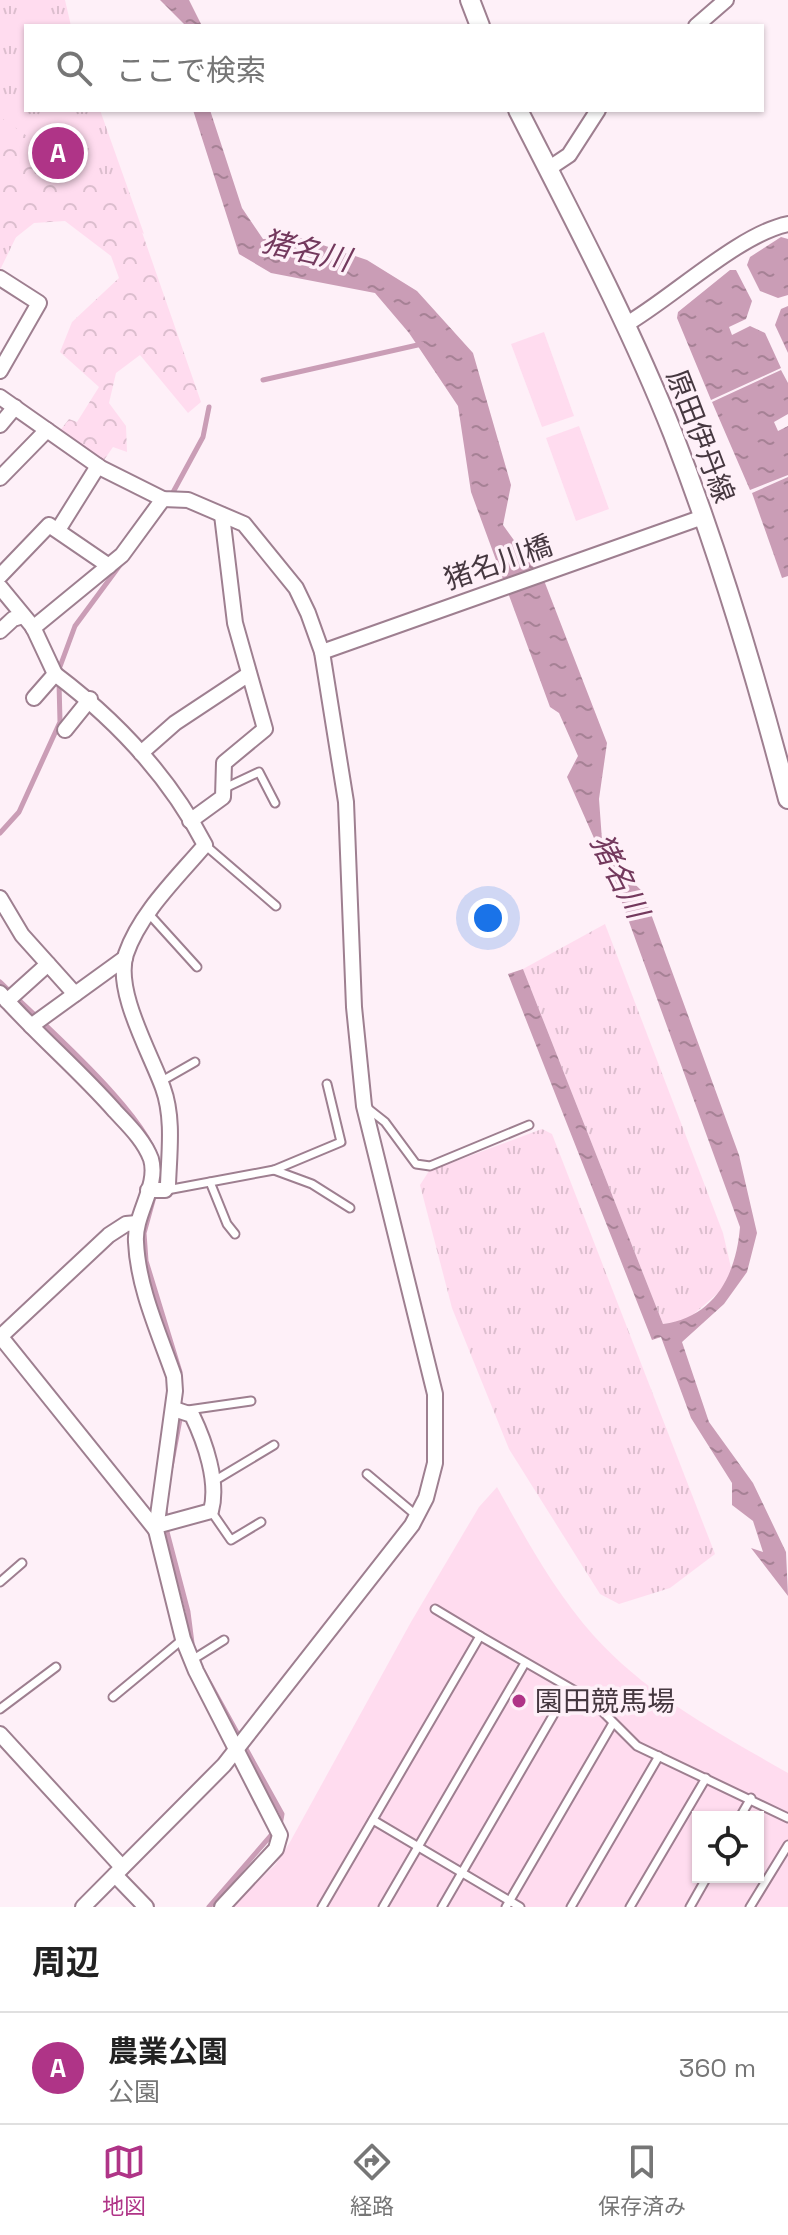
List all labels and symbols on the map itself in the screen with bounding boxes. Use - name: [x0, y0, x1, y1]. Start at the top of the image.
- pin: A: [32, 123, 84, 183]
- water label: 猪名川: [258, 221, 357, 280]
- street label: 原田伊丹線: [659, 364, 743, 508]
- street label: 猪名川橋: [439, 527, 557, 597]
- water label: 猪名川: [582, 827, 659, 927]
- your location: [468, 898, 508, 938]
- place label: 園田競馬場: [535, 1683, 675, 1719]
- marker: 園田競馬場: [510, 1692, 528, 1710]

